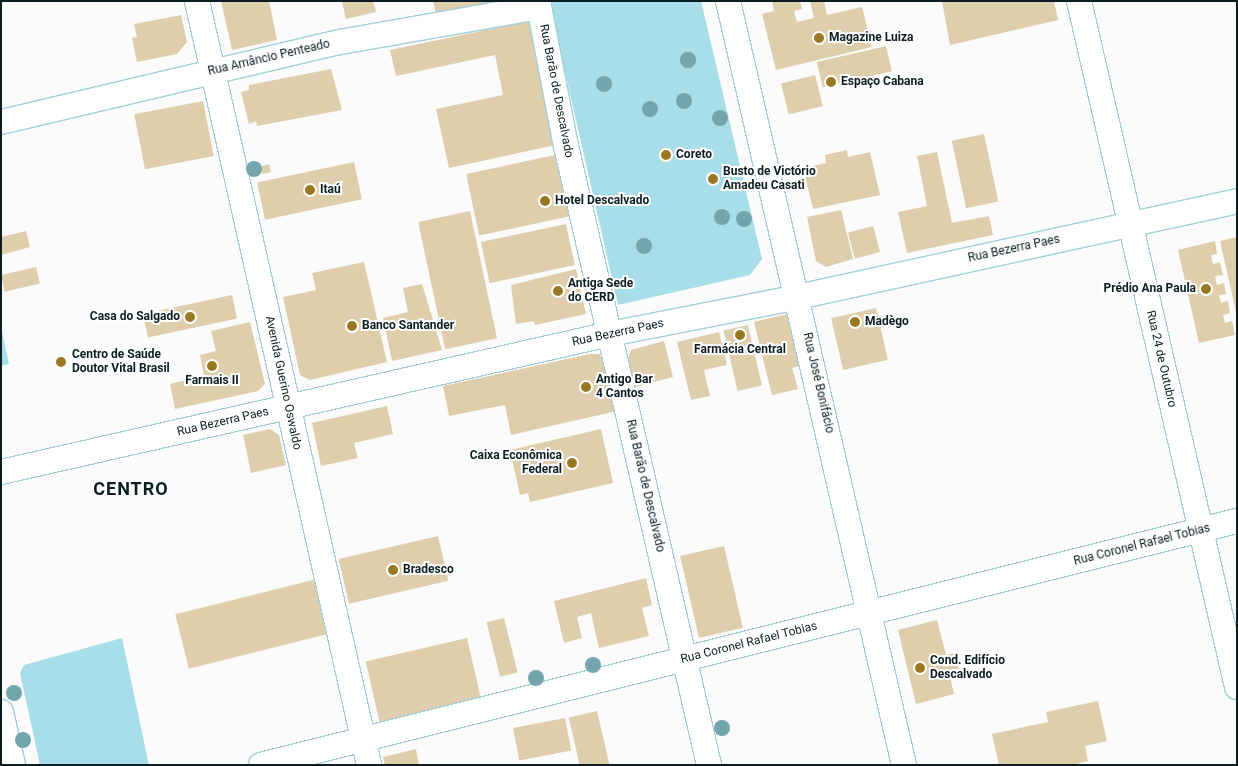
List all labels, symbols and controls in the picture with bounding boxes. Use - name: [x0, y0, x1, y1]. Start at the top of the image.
- street label: Rua Barão de Descalvado: [536, 23, 576, 159]
- place label: Magazine Luiza: [829, 31, 913, 45]
- marker: Magazine Luiza: [813, 32, 825, 44]
- street label: Rua Amâncio Penteado: [207, 37, 331, 79]
- place label: Espaço Cabana: [841, 75, 924, 89]
- marker: Espaço Cabana: [825, 76, 837, 88]
- place label: Coreto: [676, 148, 712, 162]
- marker: Coreto: [660, 149, 672, 161]
- place label: Busto de Victório Amadeu Casati: [723, 165, 816, 193]
- marker: Busto de Victório Amadeu Casati: [707, 173, 719, 185]
- place label: Itaú: [320, 183, 341, 197]
- marker: Itaú: [304, 184, 316, 196]
- place label: Hotel Descalvado: [555, 194, 649, 208]
- marker: Hotel Descalvado: [539, 195, 551, 207]
- street label: Rua Bezerra Paes: [967, 232, 1061, 266]
- place label: Antiga Sede do CERD: [568, 277, 633, 305]
- place label: Prédio Ana Paula: [1103, 282, 1196, 296]
- marker: Prédio Ana Paula: [1200, 283, 1212, 295]
- marker: Antiga Sede do CERD: [552, 285, 564, 297]
- street label: Rua 24 de Outubro: [1143, 309, 1179, 409]
- place label: Casa do Salgado: [90, 310, 180, 324]
- marker: Casa do Salgado: [184, 311, 196, 323]
- street label: Avenida Guerino Oswaldo: [262, 315, 304, 451]
- place label: Madègo: [865, 315, 909, 329]
- street label: Rua Bezerra Paes: [571, 316, 665, 350]
- marker: Madègo: [849, 316, 861, 328]
- place label: Banco Santander: [362, 319, 454, 333]
- marker: Banco Santander: [346, 320, 358, 332]
- marker: Farmácia Central: [734, 329, 746, 341]
- street label: Rua José Bonifácio: [799, 331, 837, 435]
- place label: Farmácia Central: [694, 343, 786, 357]
- place label: Centro de Saúde Doutor Vital Brasil: [72, 348, 170, 376]
- marker: Centro de Saúde Doutor Vital Brasil: [54, 355, 68, 369]
- marker: Farmais II: [206, 360, 218, 372]
- place label: Antigo Bar 4 Cantos: [596, 373, 653, 401]
- place label: Farmais II: [185, 374, 239, 388]
- marker: Antigo Bar 4 Cantos: [580, 381, 592, 393]
- street label: Rua Bezerra Paes: [176, 404, 270, 440]
- street label: Rua Barão de Descalvado: [623, 418, 667, 554]
- place label: Caixa Econômica Federal: [470, 449, 562, 477]
- marker: Caixa Econômica Federal: [566, 457, 578, 469]
- district label: CENTRO: [93, 478, 169, 500]
- street label: Rua Coronel Rafael Tobias: [1072, 521, 1212, 569]
- place label: Bradesco: [403, 563, 454, 577]
- marker: Bradesco: [387, 564, 399, 576]
- street label: Rua Coronel Rafael Tobias: [679, 619, 819, 667]
- place label: Cond. Edifício Descalvado: [930, 654, 1005, 682]
- marker: Cond. Edifício Descalvado: [914, 662, 926, 674]

